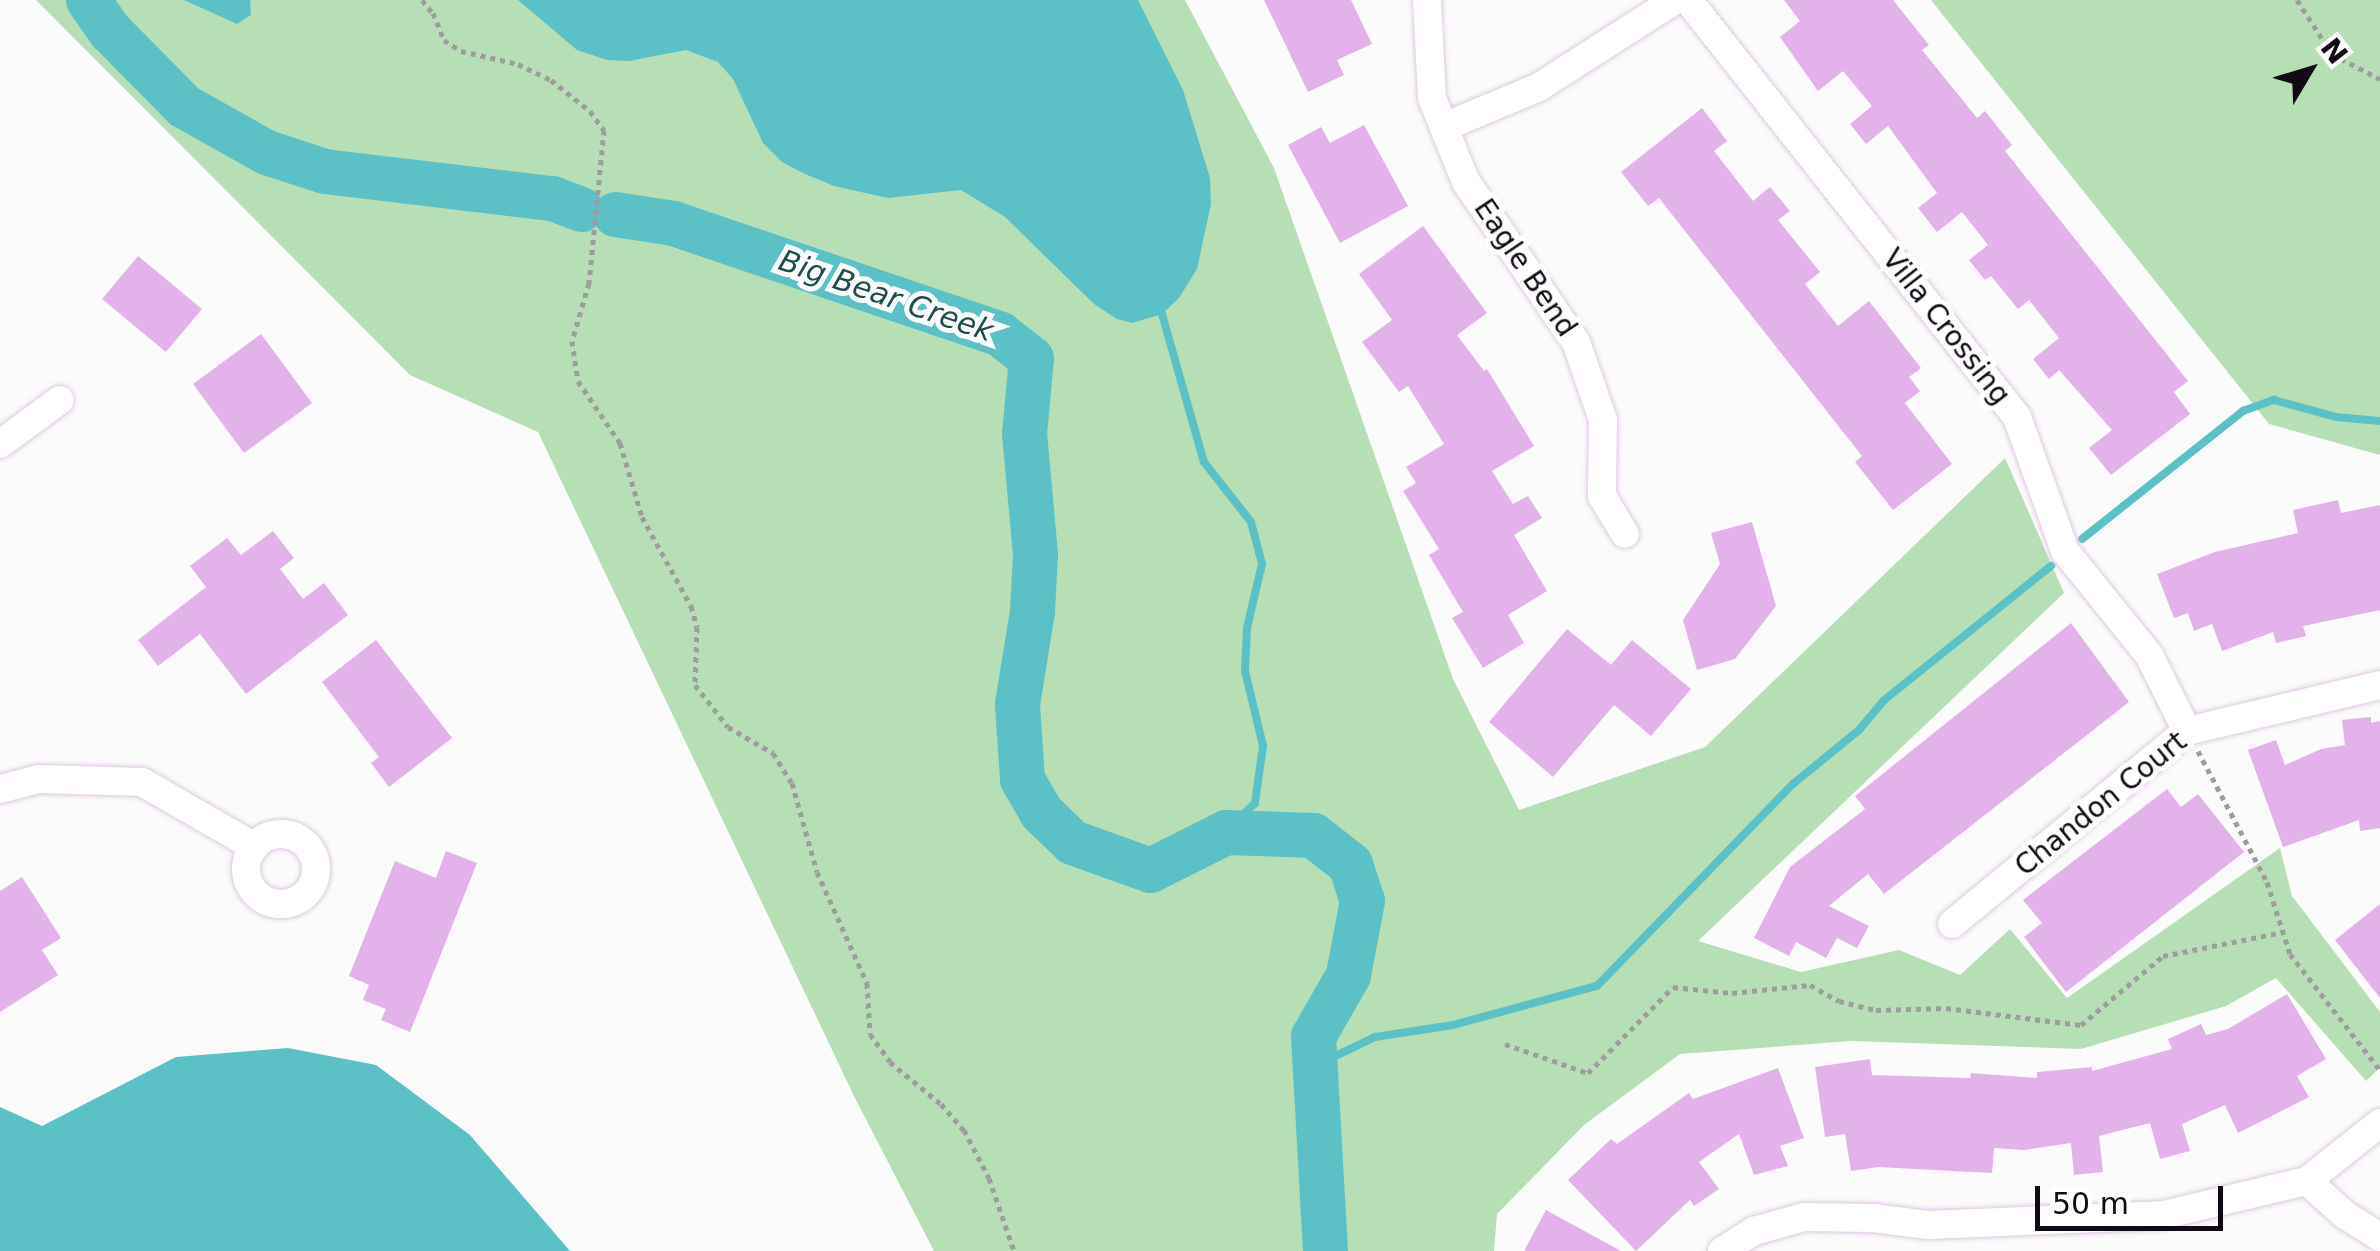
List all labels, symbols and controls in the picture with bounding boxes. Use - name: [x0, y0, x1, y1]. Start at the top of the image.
- north arrow: [2260, 20, 2360, 120]
- text: N: [2314, 32, 2354, 71]
- street label: Eagle Bend: [1467, 193, 1583, 343]
- water label: Big Bear Creek: [774, 242, 998, 350]
- street label: Villa Crossing: [1875, 243, 2017, 411]
- street label: Chandon Court: [2009, 725, 2193, 883]
- scale bar: [2040, 1166, 2228, 1228]
- text: 50 m: [2052, 1186, 2129, 1221]

